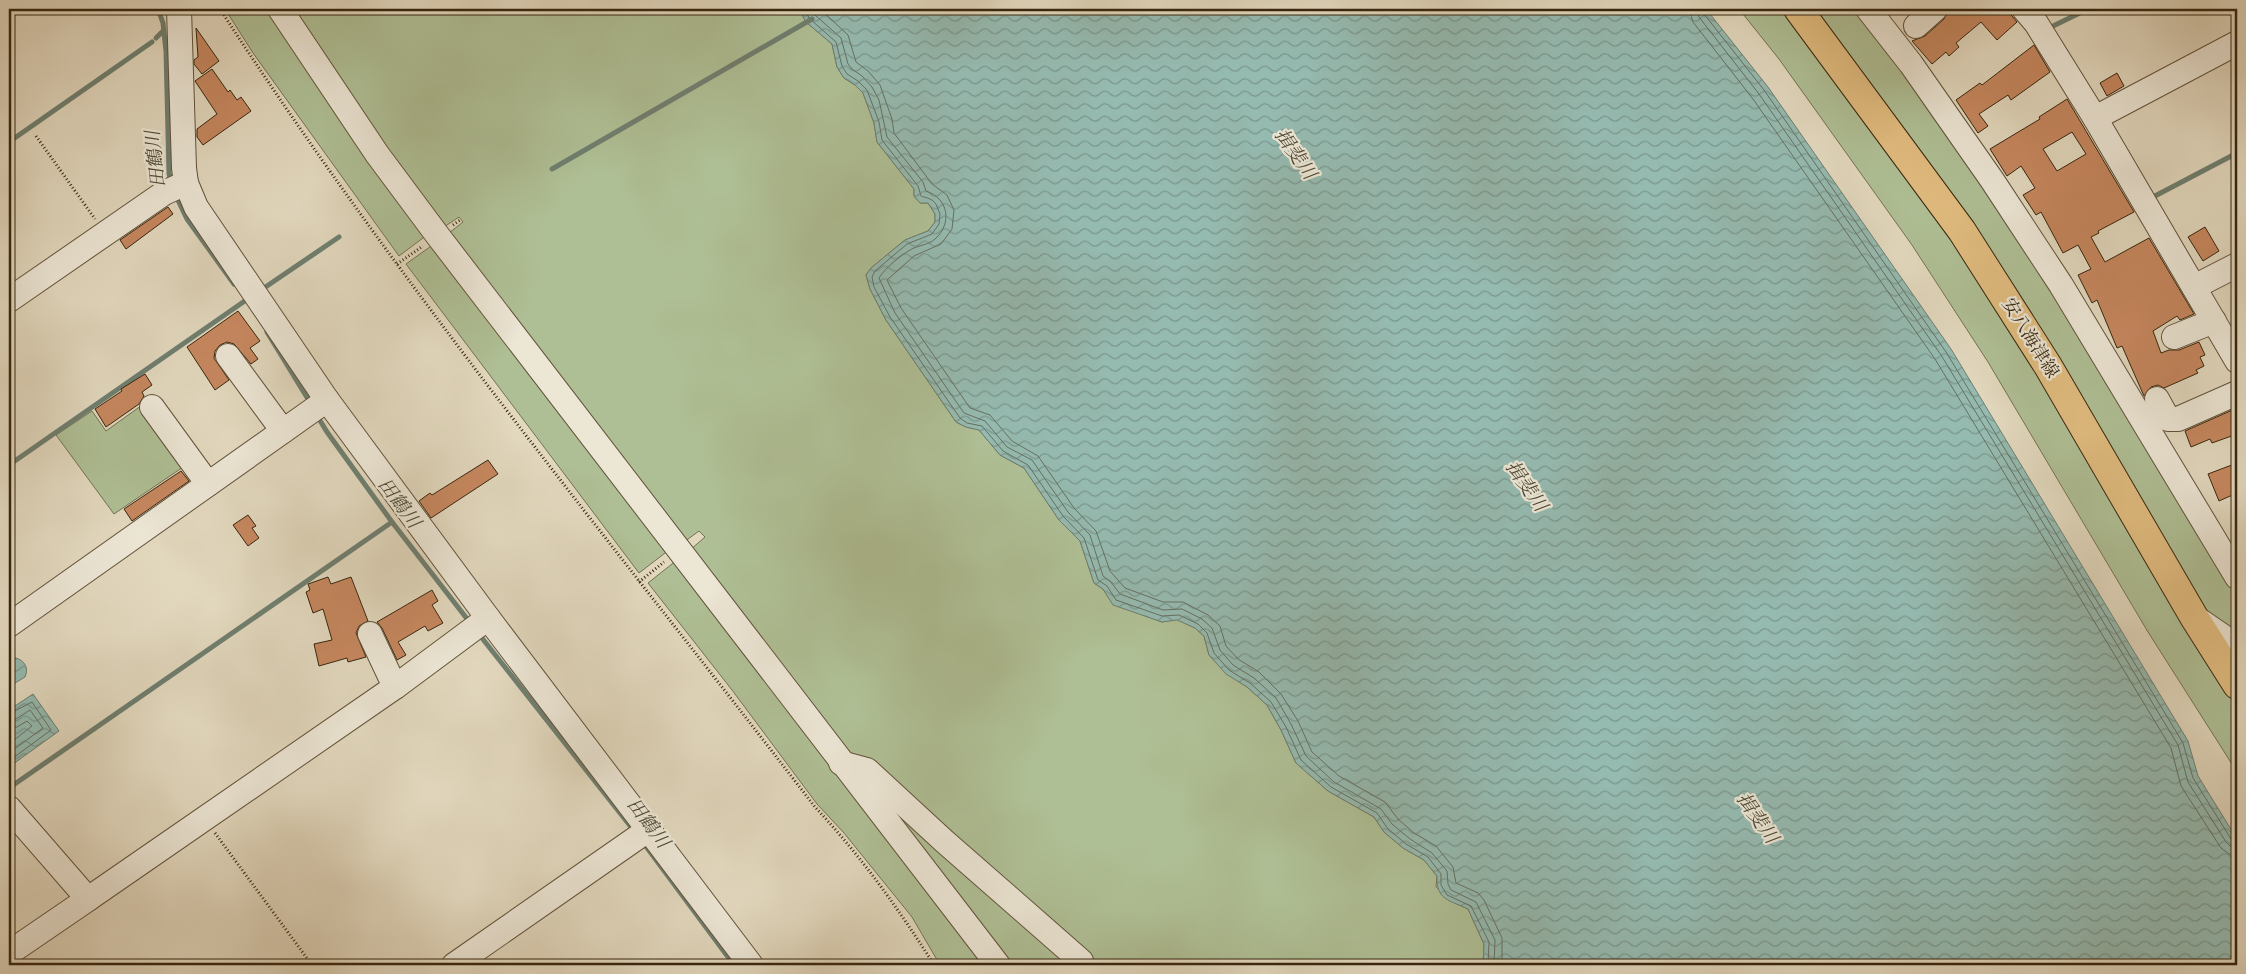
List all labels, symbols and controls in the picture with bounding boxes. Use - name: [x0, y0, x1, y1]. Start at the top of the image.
- water label: 揖斐川: [1267, 124, 1323, 188]
- water label: 田鶴川: [140, 127, 173, 189]
- street label: 安八海津線: [1994, 294, 2064, 384]
- water label: 揖斐川: [1498, 456, 1554, 520]
- water label: 田鶴川: [370, 473, 427, 536]
- water label: 揖斐川: [1729, 788, 1785, 852]
- water label: 田鶴川: [619, 793, 676, 856]

